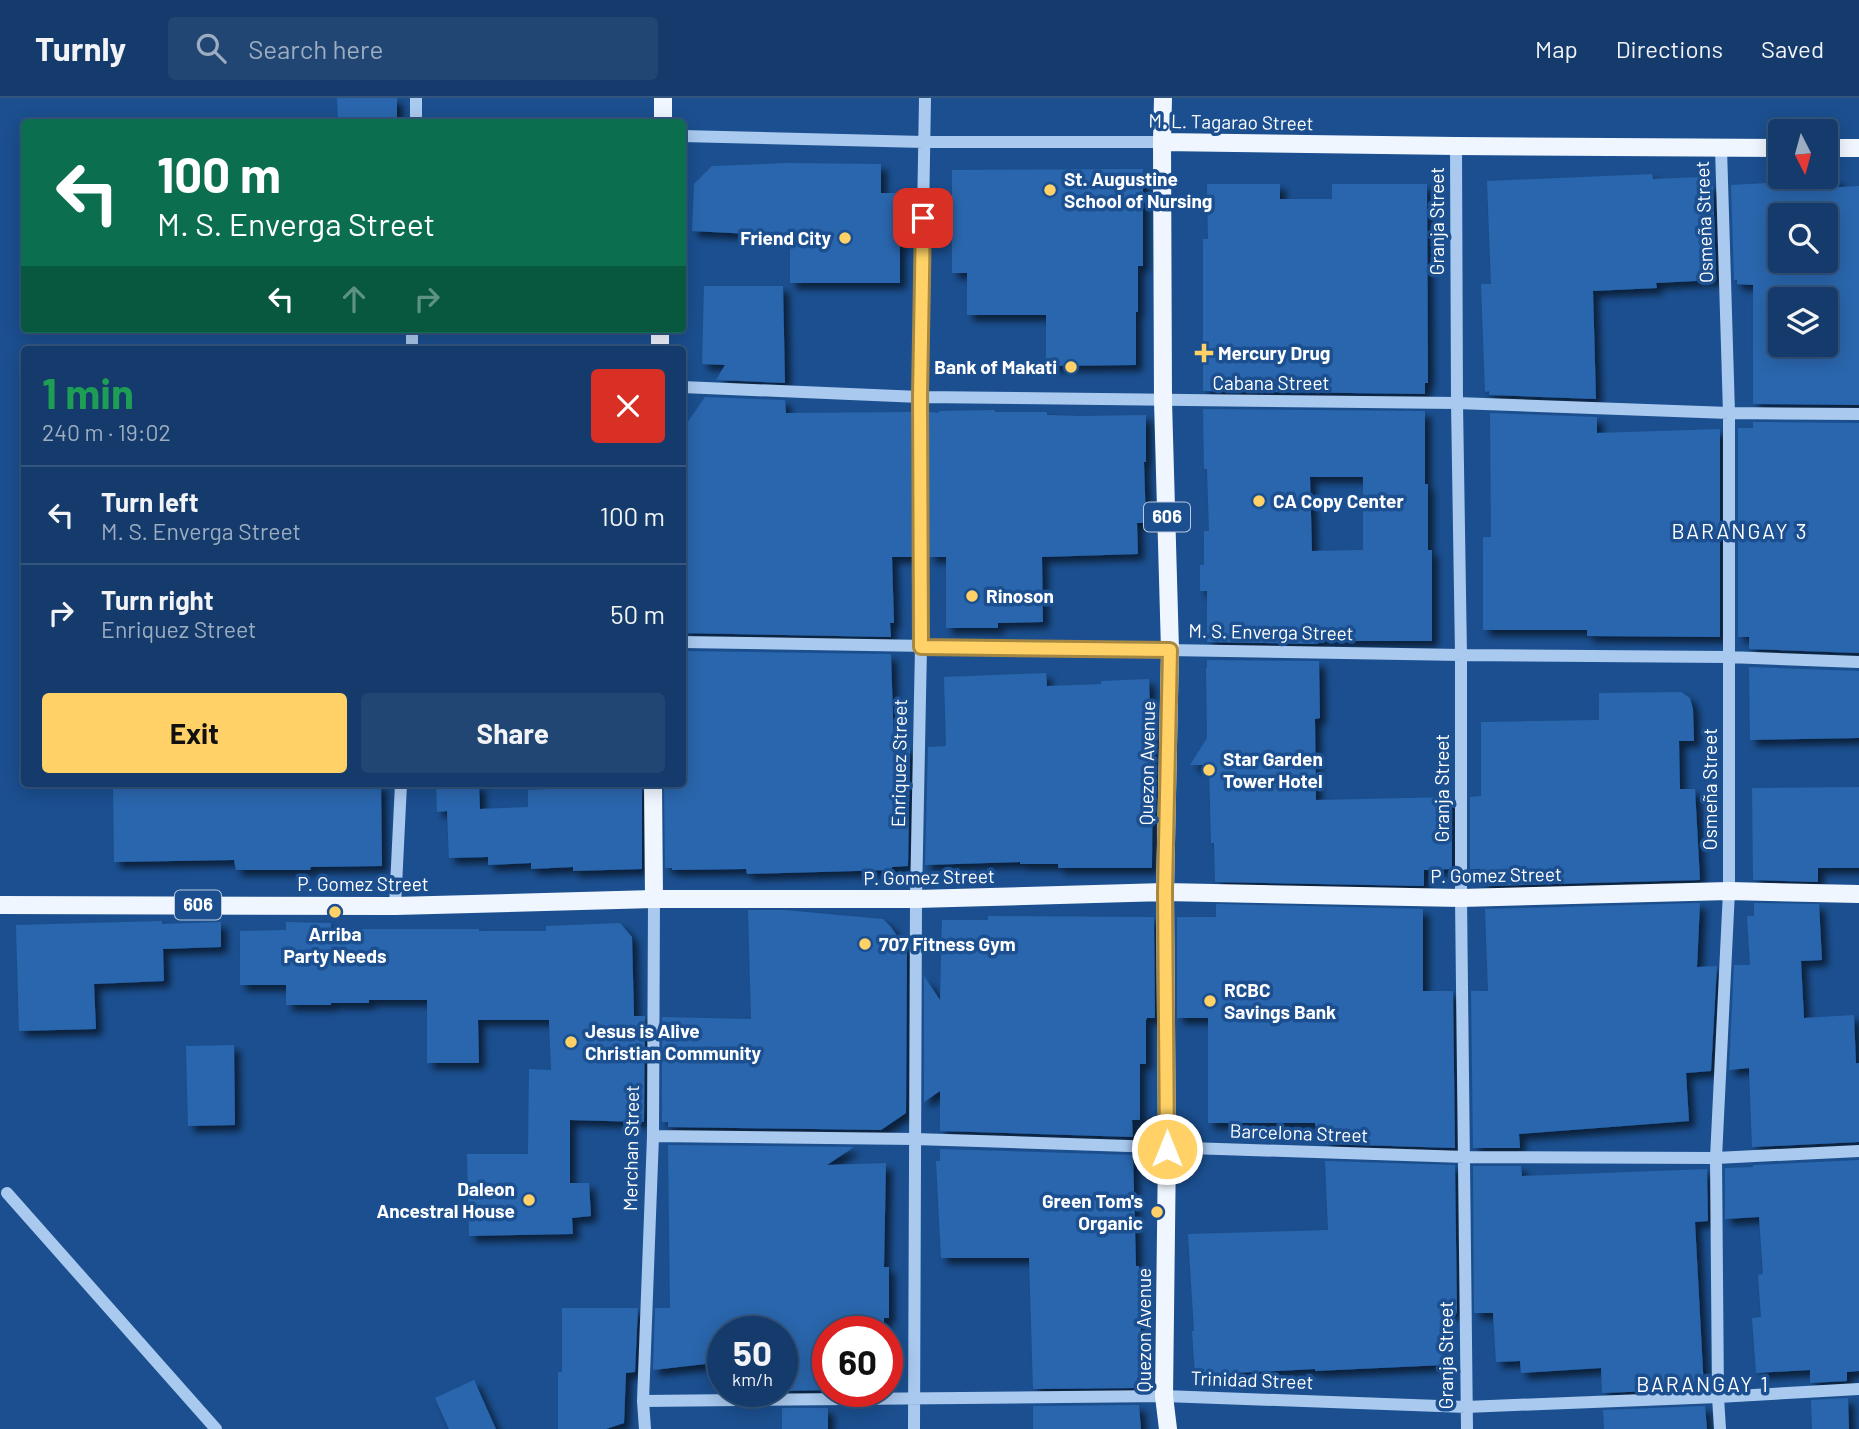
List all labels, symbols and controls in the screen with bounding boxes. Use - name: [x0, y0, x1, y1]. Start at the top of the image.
- search box: [168, 17, 658, 80]
- text: Turnly: [35, 28, 126, 68]
- icon: search: [192, 29, 230, 67]
- text: Search here: [248, 33, 383, 64]
- text: Map: [1535, 34, 1578, 63]
- text: Directions: [1616, 34, 1723, 63]
- text: Saved: [1761, 34, 1824, 63]
- street label: M. L. Tagarao Street: [1148, 109, 1314, 134]
- north arrow: [1768, 119, 1838, 189]
- map controls: [1768, 119, 1838, 357]
- text: 100 m: [157, 144, 281, 203]
- icon: left: [42, 147, 133, 238]
- street label: Osmeña Street: [1690, 161, 1717, 284]
- place label: St. Augustine School of Nursing: [1064, 167, 1212, 212]
- street label: Granja Street: [1425, 167, 1448, 275]
- marker: St. Augustine School of Nursing: [1042, 182, 1058, 198]
- pin: [893, 188, 953, 248]
- icon: arrive: [904, 199, 942, 237]
- button: search: [1768, 203, 1838, 273]
- text: M. S. Enverga Street: [157, 204, 435, 242]
- place label: Friend City: [740, 226, 831, 249]
- marker: Friend City: [837, 230, 853, 246]
- icon: left: [262, 280, 300, 318]
- icon: ahead: [335, 280, 373, 318]
- icon: right: [408, 280, 446, 318]
- button: layers: [1768, 287, 1838, 357]
- place label: Mercury Drug: [1218, 341, 1330, 364]
- marker: Mercury Drug: [1196, 345, 1212, 361]
- place label: Bank of Makati: [934, 355, 1057, 378]
- marker: Bank of Makati: [1063, 359, 1079, 375]
- text: 1 min: [42, 367, 134, 417]
- button: close: [591, 369, 665, 443]
- street label: Cabana Street: [1213, 371, 1329, 394]
- text: 240 m · 19:02: [42, 418, 171, 446]
- text: Turn left: [101, 486, 199, 517]
- place label: CA Copy Center: [1273, 489, 1404, 512]
- marker: CA Copy Center: [1251, 493, 1267, 509]
- icon: left: [42, 496, 80, 534]
- text: 100 m: [600, 500, 665, 531]
- road number: 606: [1144, 502, 1190, 531]
- text: M. S. Enverga Street: [101, 517, 301, 545]
- district label: BARANGAY 3: [1671, 518, 1809, 543]
- text: Turn right: [101, 584, 214, 615]
- place label: Rinoson: [986, 584, 1054, 607]
- marker: Rinoson: [964, 588, 980, 604]
- icon: right: [42, 594, 80, 632]
- text: 50 m: [610, 598, 665, 629]
- text: Enriquez Street: [101, 615, 256, 643]
- street label: M. S. Enverga Street: [1188, 619, 1354, 644]
- button: Exit: [42, 693, 347, 773]
- button: Share: [361, 693, 665, 773]
- street label: Enriquez Street: [886, 699, 911, 827]
- street label: Quezon Avenue: [1134, 701, 1159, 825]
- street label: Osmeña Street: [1698, 728, 1721, 850]
- street label: Granja Street: [1430, 734, 1453, 842]
- place label: Star Garden Tower Hotel: [1223, 747, 1323, 792]
- marker: Star Garden Tower Hotel: [1201, 762, 1217, 778]
- street label: P. Gomez Street: [1430, 862, 1562, 887]
- street label: P. Gomez Street: [863, 864, 995, 889]
- street label: P. Gomez Street: [297, 872, 429, 895]
- road number: 606: [175, 890, 221, 920]
- marker: Arriba Party Needs: [327, 904, 343, 920]
- place label: Arriba Party Needs: [284, 922, 386, 967]
- place label: 707 Fitness Gym: [879, 932, 1016, 955]
- marker: 707 Fitness Gym: [857, 936, 873, 952]
- place label: RCBC Savings Bank: [1224, 978, 1336, 1023]
- marker: RCBC Savings Bank: [1202, 993, 1218, 1009]
- place label: Jesus is Alive Christian Community: [585, 1019, 762, 1064]
- marker: Jesus is Alive Christian Community: [563, 1034, 579, 1050]
- street label: Merchan Street: [618, 1085, 643, 1211]
- position arrow: [1130, 1112, 1204, 1186]
- street label: Barcelona Street: [1229, 1119, 1369, 1146]
- place label: Daleon Ancestral House: [376, 1177, 515, 1222]
- place label: Green Tom's Organic: [1042, 1189, 1143, 1234]
- marker: Daleon Ancestral House: [521, 1192, 537, 1208]
- marker: Green Tom's Organic: [1149, 1204, 1165, 1220]
- street label: Quezon Avenue: [1132, 1268, 1155, 1392]
- street label: Granja Street: [1434, 1301, 1457, 1409]
- speed limit sign: 60: [812, 1316, 903, 1407]
- text: 50: [733, 1331, 772, 1373]
- street label: Trinidad Street: [1190, 1366, 1314, 1393]
- text: km/h: [732, 1368, 773, 1390]
- district label: BARANGAY 1: [1636, 1371, 1770, 1396]

